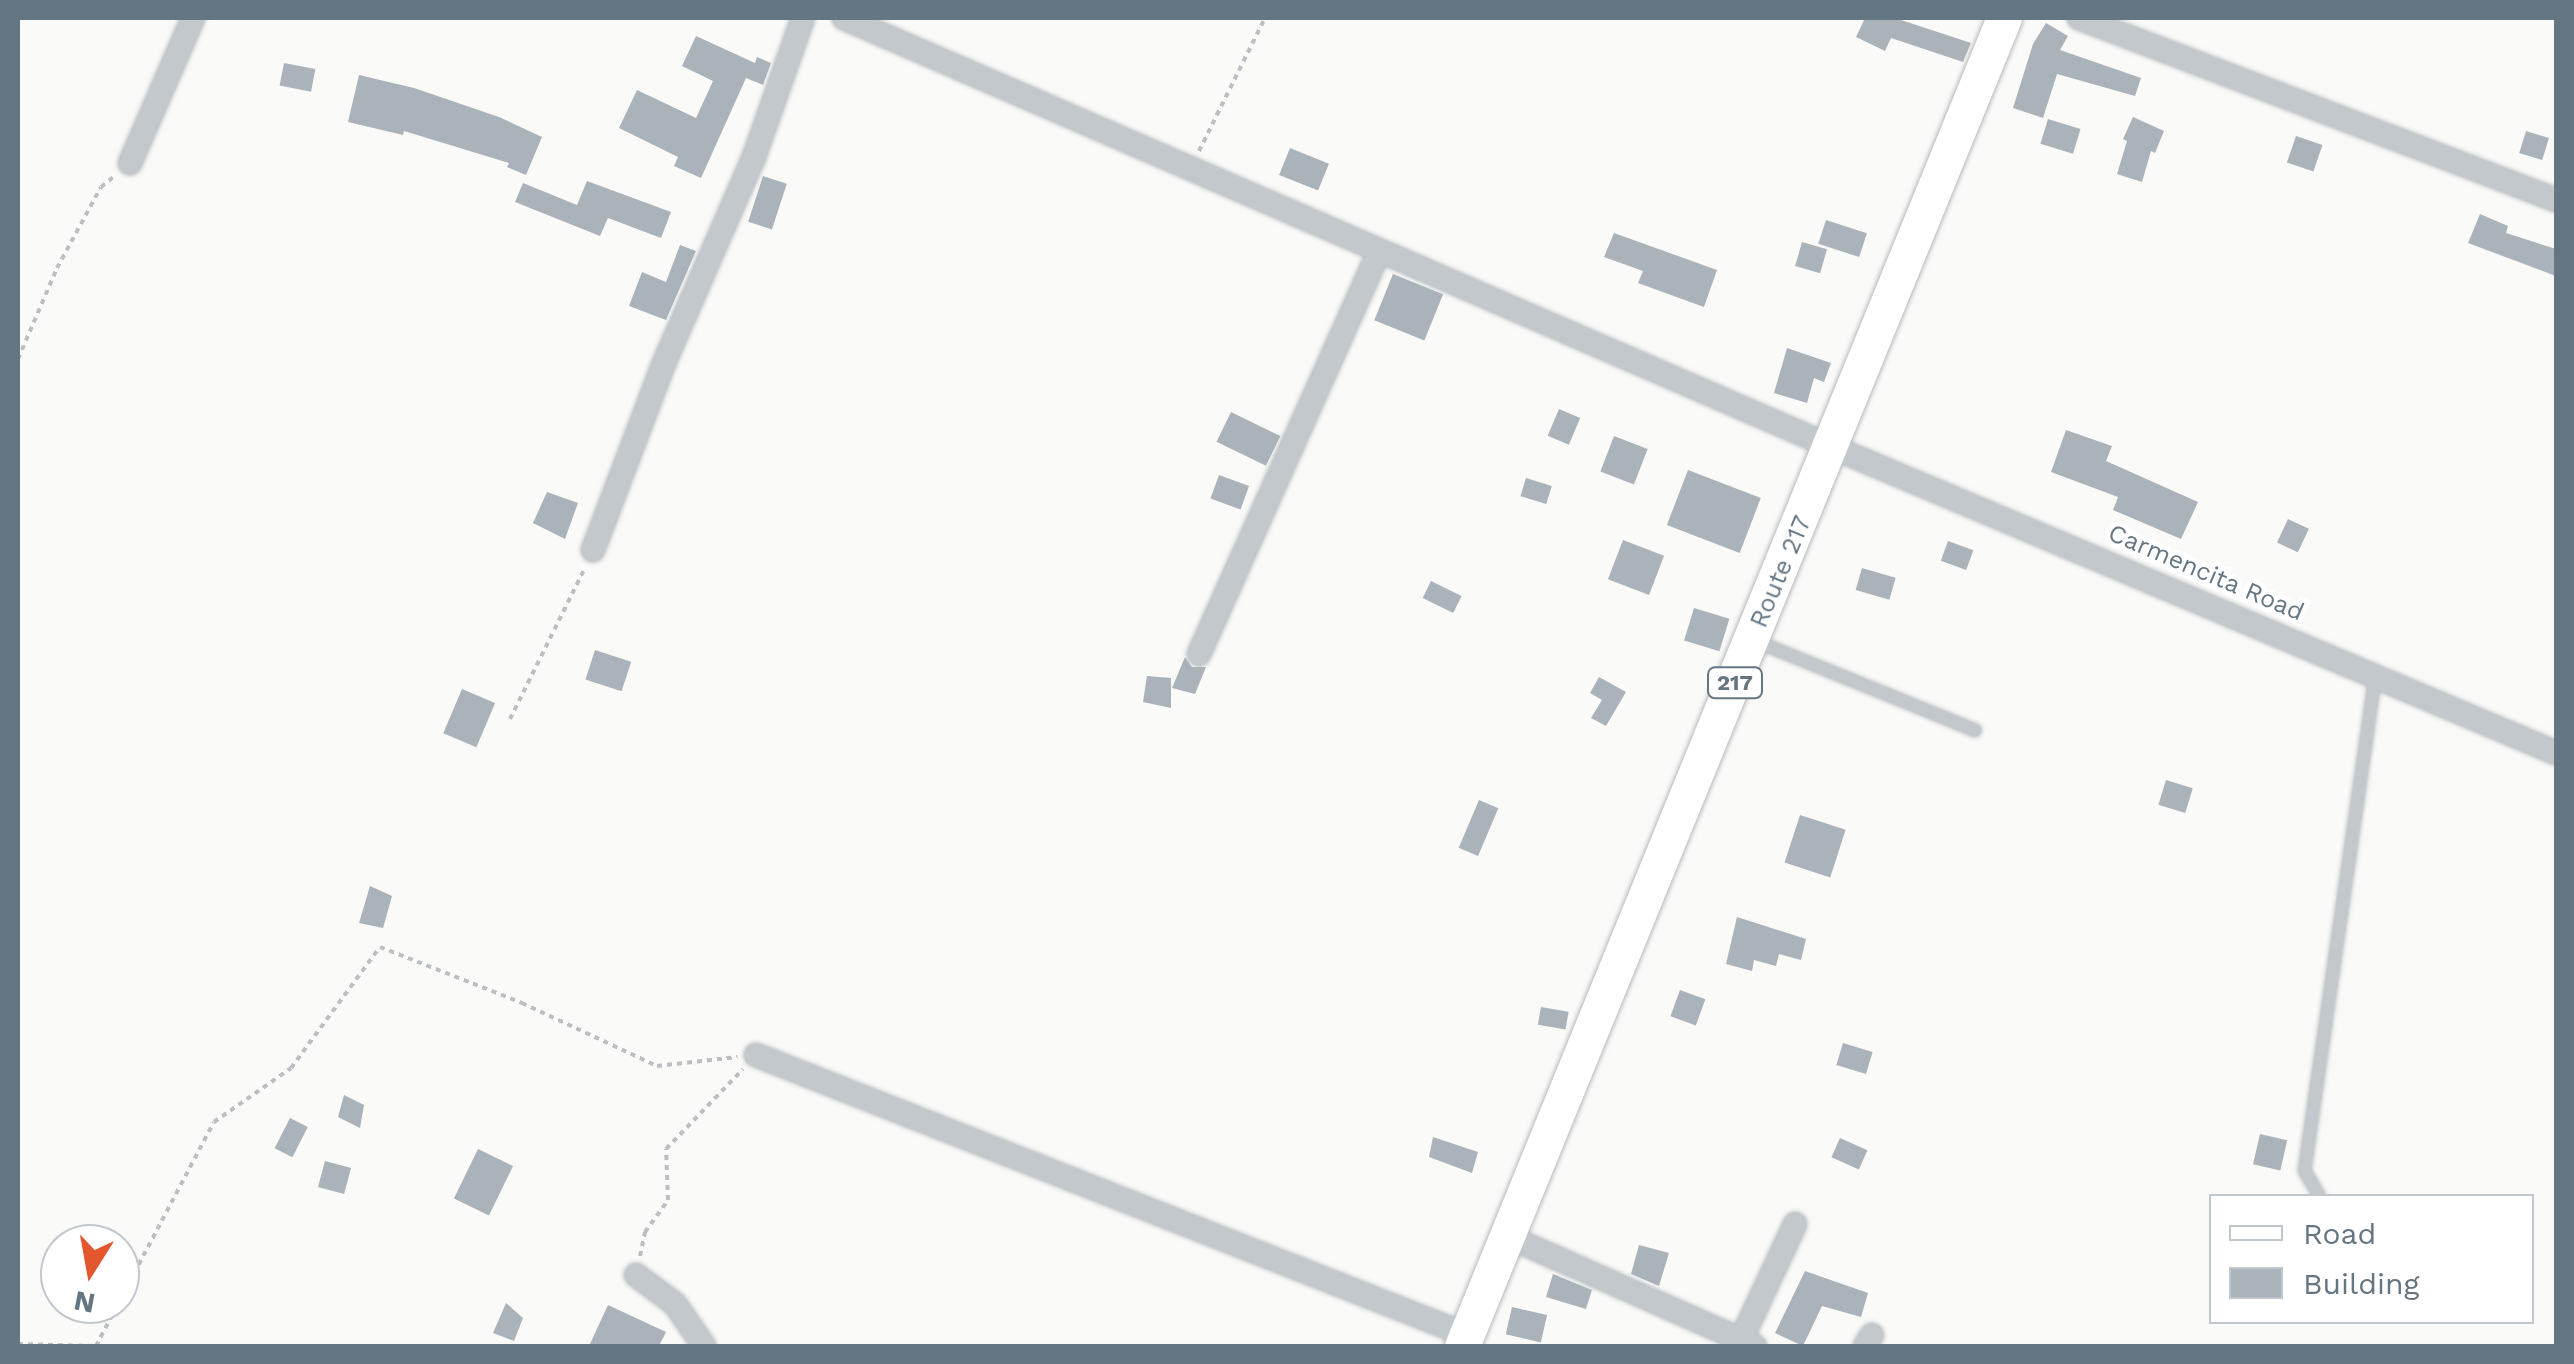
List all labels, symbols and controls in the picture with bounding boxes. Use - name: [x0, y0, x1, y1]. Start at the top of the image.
- street label: Route 217: [1744, 512, 1818, 632]
- street label: Carmencita Road: [2103, 518, 2309, 628]
- road number: 217: [1705, 666, 1765, 700]
- legend: [2209, 1194, 2534, 1324]
- text: Road: [2303, 1216, 2376, 1251]
- north arrow: [40, 1224, 140, 1324]
- text: Building: [2303, 1266, 2420, 1301]
- text: N: [71, 1284, 98, 1320]

